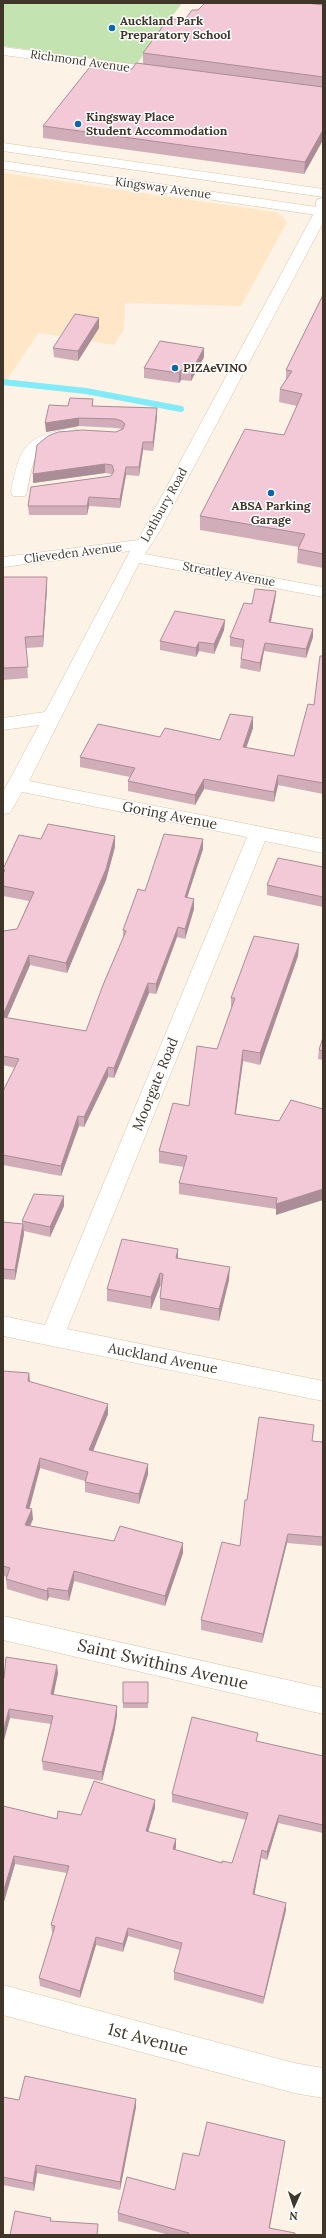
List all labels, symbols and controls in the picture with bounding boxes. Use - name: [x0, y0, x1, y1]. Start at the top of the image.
- place label: Auckland Park Preparatory School: [120, 13, 231, 42]
- marker: Auckland Park Preparatory School: [107, 23, 117, 33]
- street label: Richmond Avenue: [29, 46, 131, 75]
- place label: Kingsway Place Student Accommodation: [86, 109, 228, 138]
- marker: Kingsway Place Student Accommodation: [73, 119, 83, 129]
- street label: Kingsway Avenue: [114, 173, 213, 202]
- place label: PIZAeVINO: [183, 360, 247, 375]
- marker: PIZAeVINO: [170, 363, 180, 373]
- street label: Lothbury Road: [137, 465, 190, 545]
- marker: ABSA Parking Garage: [266, 488, 276, 498]
- place label: ABSA Parking Garage: [231, 498, 312, 527]
- street label: Clieveden Avenue: [23, 539, 123, 566]
- street label: Streatley Avenue: [182, 558, 277, 589]
- street label: Goring Avenue: [121, 797, 219, 833]
- street label: Moorgate Road: [128, 1035, 182, 1133]
- street label: Auckland Avenue: [106, 1338, 220, 1378]
- street label: Saint Swithins Avenue: [75, 1634, 251, 1694]
- street label: 1st Avenue: [105, 2018, 191, 2060]
- north arrow: [274, 2186, 314, 2226]
- text: N: [288, 2209, 298, 2223]

